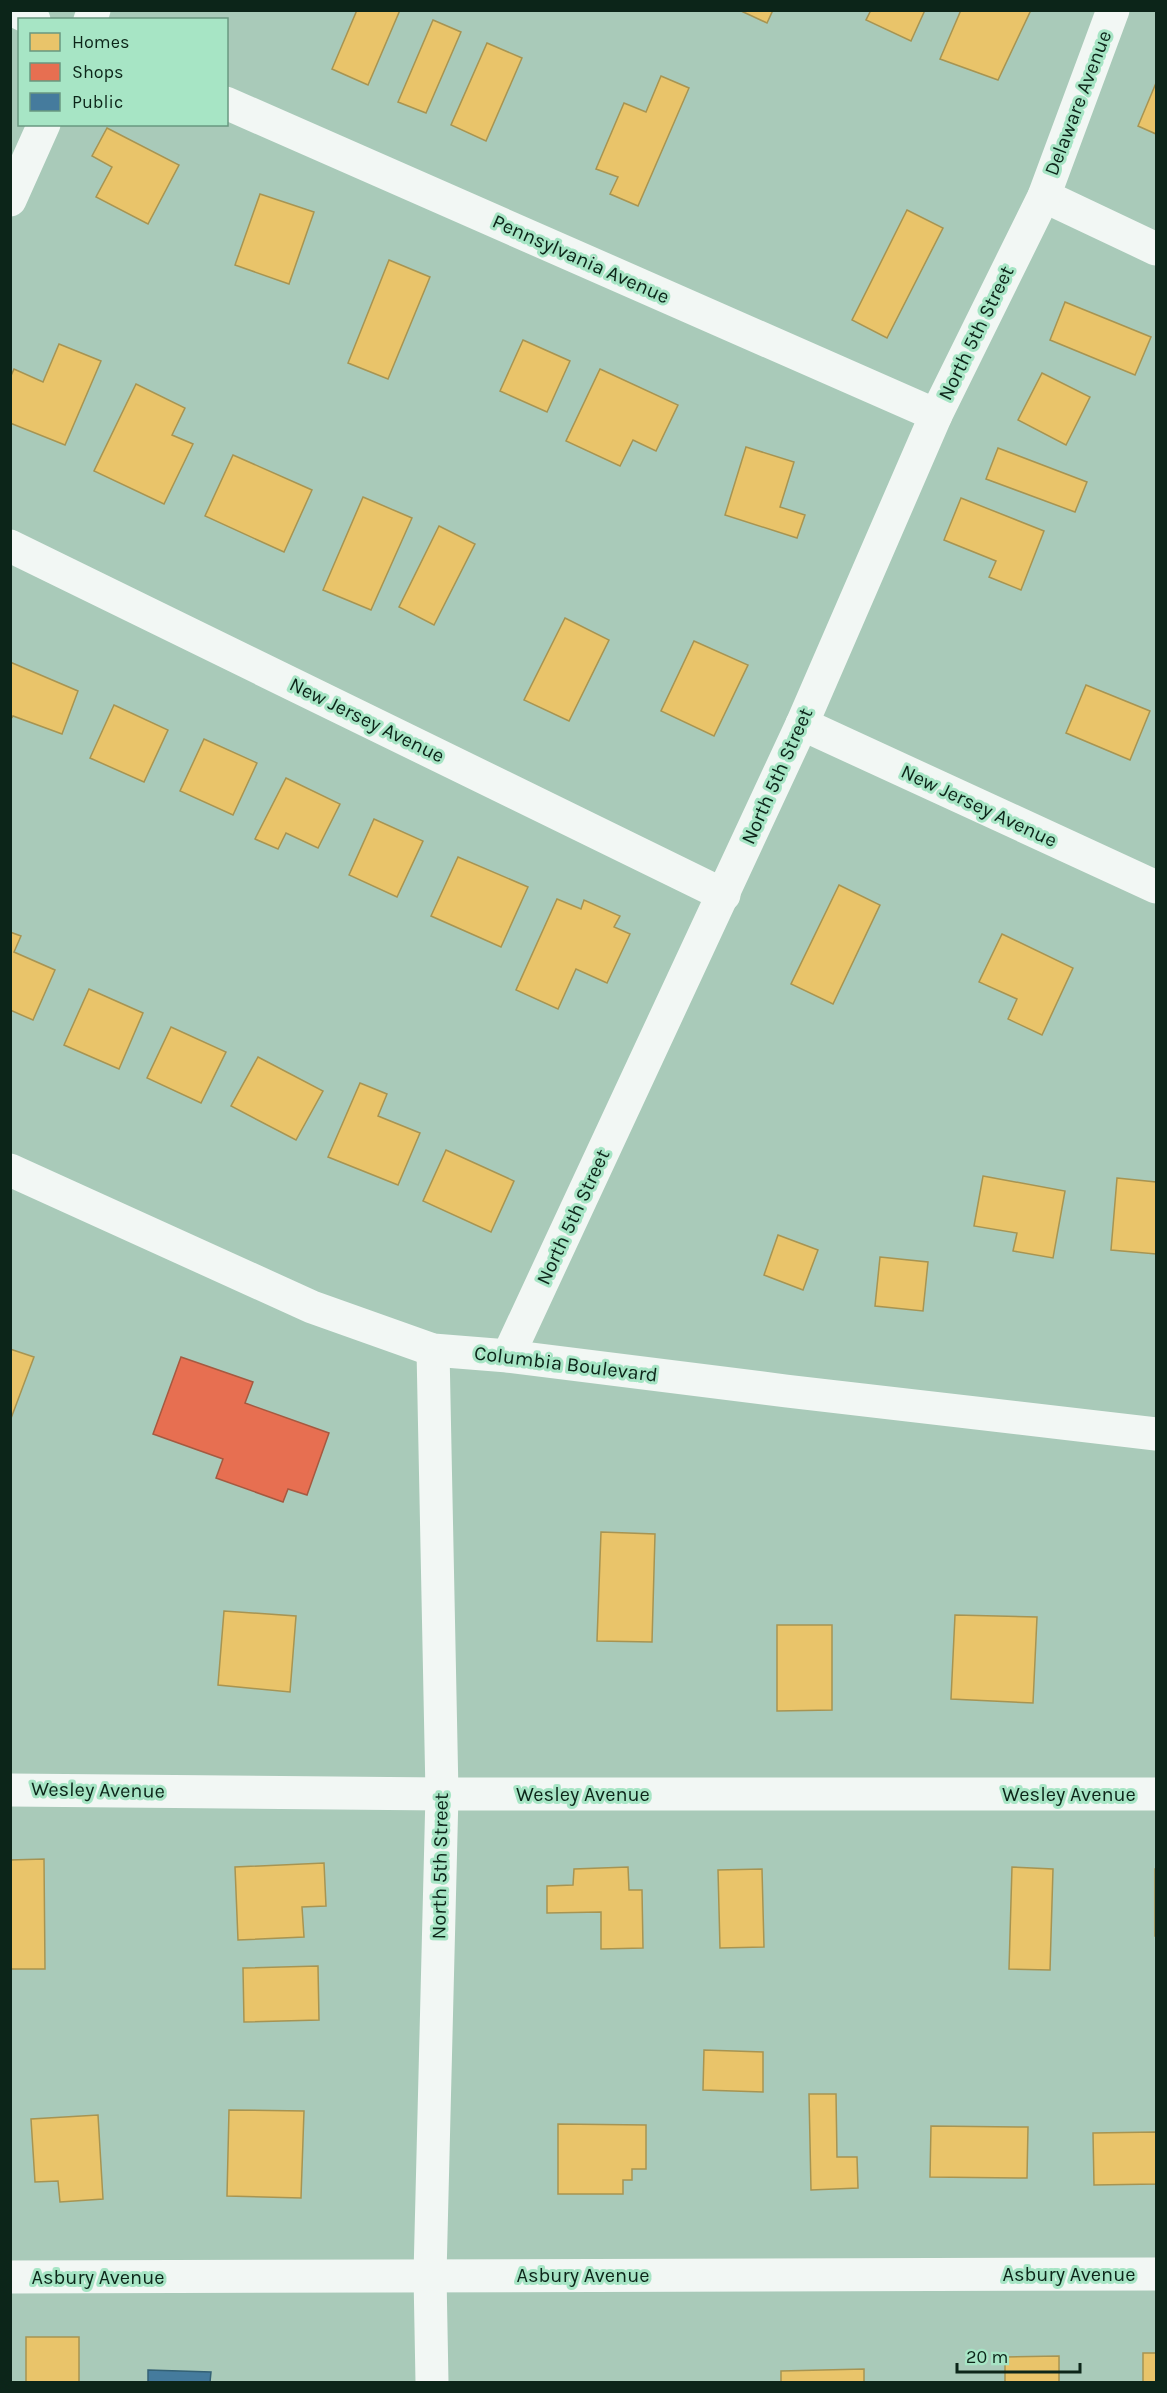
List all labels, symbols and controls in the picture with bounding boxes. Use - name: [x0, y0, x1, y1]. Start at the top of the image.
- legend: [18, 18, 228, 126]
- street label: Delaware Avenue: [1040, 27, 1116, 179]
- text: Homes: [72, 31, 129, 53]
- text: Shops: [72, 61, 124, 83]
- text: Public: [72, 91, 123, 113]
- street label: Pennsylvania Avenue: [489, 210, 673, 308]
- street label: North 5th Street: [934, 262, 1019, 404]
- street label: New Jersey Avenue: [286, 673, 448, 767]
- street label: North 5th Street: [737, 704, 818, 848]
- street label: New Jersey Avenue: [897, 760, 1061, 852]
- street label: North 5th Street: [532, 1145, 615, 1288]
- street label: Columbia Boulevard: [473, 1341, 659, 1387]
- street label: Wesley Avenue: [31, 1777, 165, 1803]
- street label: Wesley Avenue: [516, 1783, 650, 1806]
- street label: Wesley Avenue: [1002, 1783, 1136, 1806]
- street label: North 5th Street: [427, 1792, 453, 1940]
- street label: Asbury Avenue: [1002, 2263, 1136, 2286]
- street label: Asbury Avenue: [516, 2264, 650, 2287]
- street label: Asbury Avenue: [31, 2266, 165, 2289]
- scale bar: [957, 2336, 1080, 2374]
- text: 20 m: [966, 2346, 1008, 2368]

